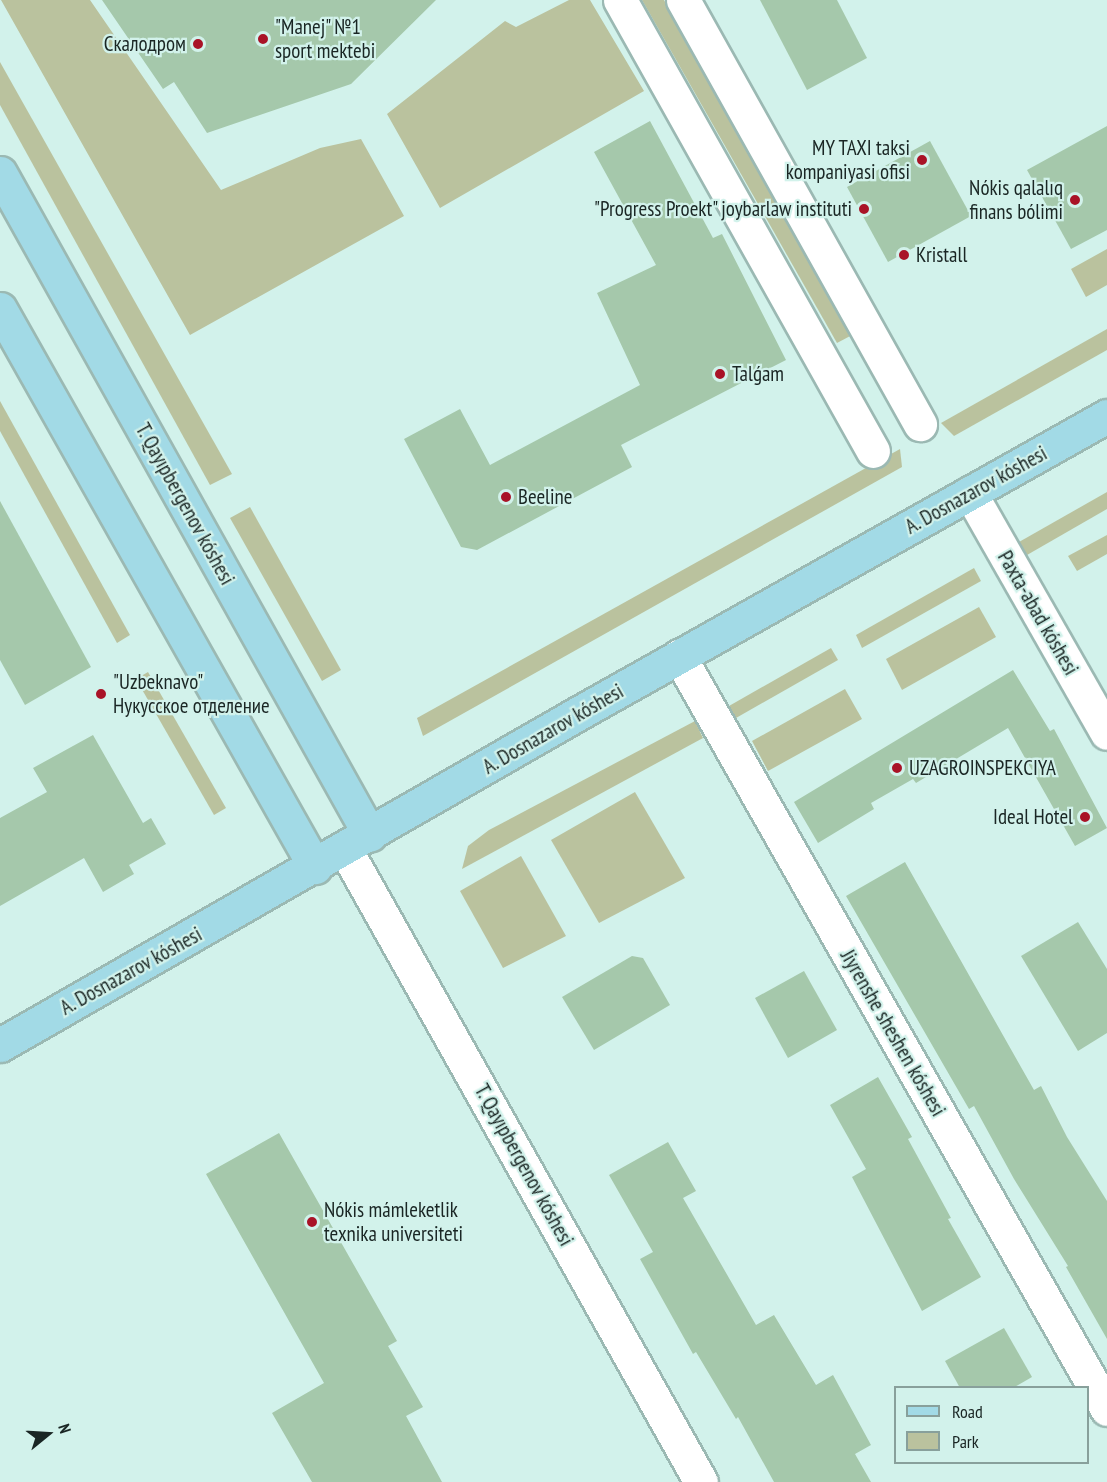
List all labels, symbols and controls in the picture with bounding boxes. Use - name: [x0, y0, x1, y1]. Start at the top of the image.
- place label: "Manej" №1 sport mektebi: [275, 14, 375, 64]
- place label: Скалодром: [104, 31, 186, 57]
- marker: "Manej" №1 sport mektebi: [256, 32, 270, 46]
- marker: Скалодром: [191, 37, 205, 51]
- place label: MY TAXI taksi kompaniyasi ofisi: [786, 135, 910, 185]
- marker: MY TAXI taksi kompaniyasi ofisi: [915, 153, 929, 167]
- place label: Nókis qalalıq finans bólimi: [969, 175, 1063, 225]
- marker: Nókis qalalıq finans bólimi: [1068, 193, 1082, 207]
- place label: "Progress Proekt" joybarlaw instituti: [592, 196, 852, 222]
- marker: "Progress Proekt" joybarlaw instituti: [857, 202, 871, 216]
- place label: Kristall: [916, 242, 967, 268]
- marker: Kristall: [897, 248, 911, 262]
- place label: Talǵam: [732, 361, 784, 387]
- marker: Talǵam: [713, 367, 727, 381]
- street label: T. Qayıpbergenov kóshesi: [130, 418, 240, 590]
- street label: A. Dosnazarov kóshesi: [900, 440, 1052, 540]
- place label: Beeline: [518, 484, 572, 510]
- marker: Beeline: [499, 490, 513, 504]
- street label: Paxta-abad kóshesi: [992, 546, 1084, 680]
- place label: "Uzbeknavo" Нукусское отделение: [113, 669, 270, 719]
- street label: A. Dosnazarov kóshesi: [477, 678, 629, 780]
- marker: "Uzbeknavo" Нукусское отделение: [94, 687, 108, 701]
- place label: UZAGROINSPEKCIYA: [909, 755, 1056, 781]
- marker: UZAGROINSPEKCIYA: [890, 761, 904, 775]
- place label: Ideal Hotel: [993, 804, 1073, 830]
- marker: Ideal Hotel: [1078, 810, 1092, 824]
- street label: A. Dosnazarov kóshesi: [55, 921, 207, 1021]
- street label: Jiyrenshe sheshen kóshesi: [835, 945, 951, 1121]
- street label: T. Qayıpbergenov kóshesi: [469, 1079, 579, 1251]
- place label: Nókis mámleketlik texnika universiteti: [324, 1197, 463, 1247]
- marker: Nókis mámleketlik texnika universiteti: [305, 1215, 319, 1229]
- legend: [894, 1386, 1089, 1464]
- text: Road: [952, 1400, 983, 1423]
- north arrow: [18, 1404, 78, 1464]
- text: N: [54, 1421, 76, 1436]
- text: Park: [952, 1430, 979, 1453]

